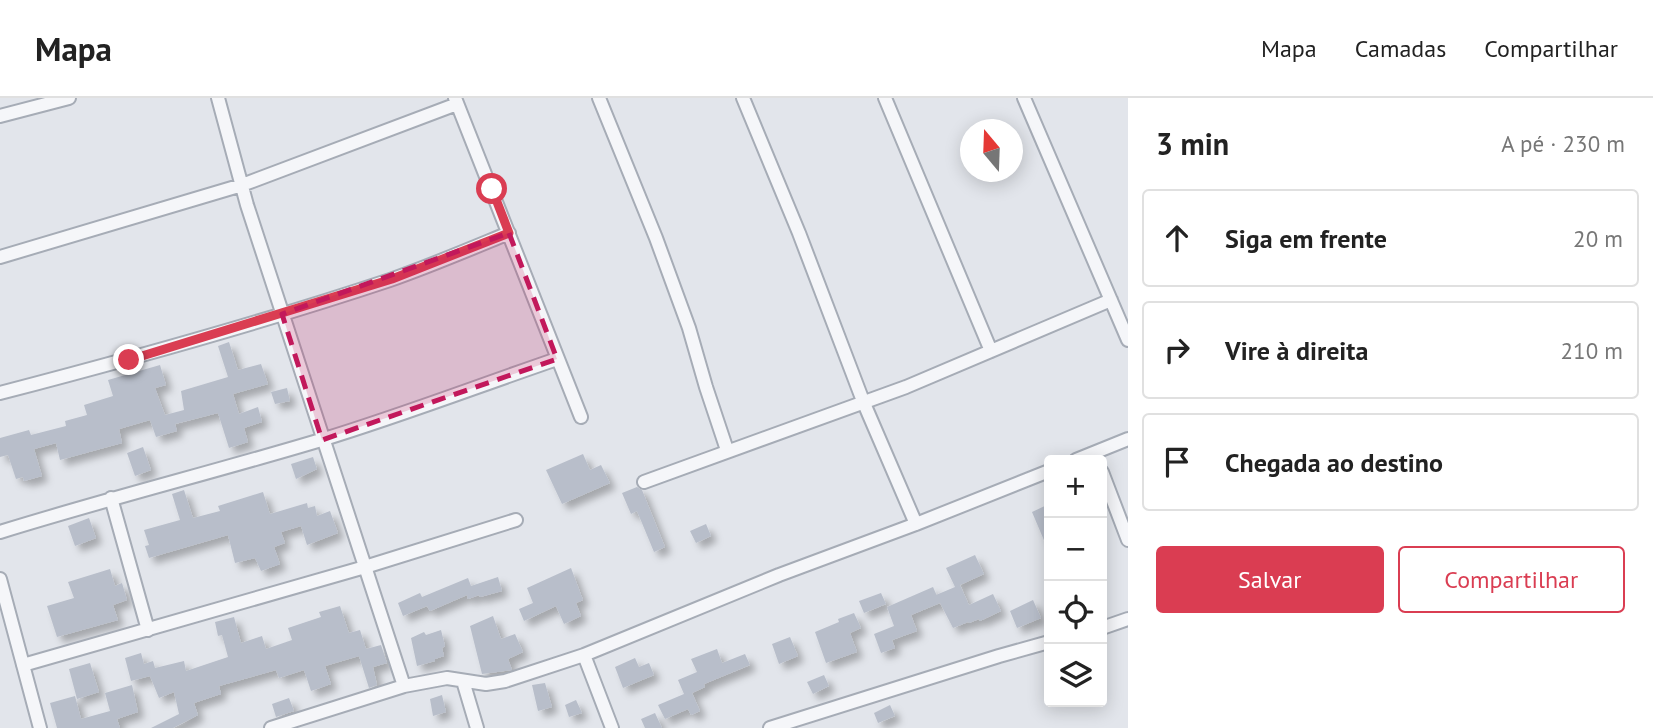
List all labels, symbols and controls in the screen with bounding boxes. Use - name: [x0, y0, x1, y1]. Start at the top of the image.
- text: Mapa: [35, 27, 112, 70]
- text: Mapa: [1261, 33, 1317, 64]
- text: Camadas: [1355, 33, 1446, 64]
- text: Compartilhar: [1484, 33, 1618, 64]
- north arrow: [960, 119, 1023, 182]
- text: 3 min: [1156, 124, 1229, 163]
- text: A pé · 230 m: [1501, 129, 1625, 158]
- route start: [476, 173, 507, 204]
- icon: ahead: [1158, 219, 1196, 257]
- text: Siga em frente: [1225, 222, 1387, 255]
- text: 20 m: [1573, 224, 1623, 253]
- icon: right: [1158, 331, 1196, 369]
- text: Vire à direita: [1225, 334, 1368, 367]
- text: 210 m: [1561, 336, 1623, 365]
- route end: [113, 344, 144, 375]
- icon: arrive: [1158, 443, 1196, 481]
- text: Chegada ao destino: [1225, 446, 1443, 479]
- map controls: [1044, 455, 1107, 707]
- button: +: [1044, 455, 1107, 518]
- button: −: [1044, 518, 1107, 581]
- button: Salvar: [1156, 546, 1384, 613]
- button: Compartilhar: [1398, 546, 1625, 613]
- button: locate: [1044, 581, 1107, 644]
- button: layers: [1044, 644, 1107, 707]

